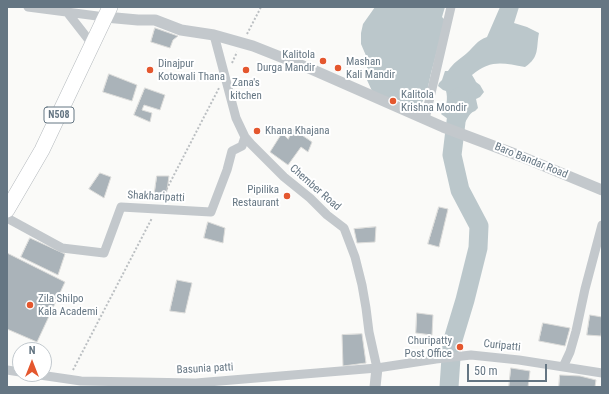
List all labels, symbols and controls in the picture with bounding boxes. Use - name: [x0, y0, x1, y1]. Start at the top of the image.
- place label: Kalitola Durga Mandir: [257, 48, 315, 74]
- place label: Mashan Kali Mandir: [346, 55, 395, 81]
- marker: Kalitola Durga Mandir: [318, 56, 328, 66]
- place label: Dinajpur Kotowali Thana: [158, 57, 225, 83]
- marker: Mashan Kali Mandir: [333, 63, 343, 73]
- marker: Dinajpur Kotowali Thana: [145, 65, 155, 75]
- marker: Zana's kitchen: [241, 65, 251, 75]
- place label: Zana's kitchen: [230, 76, 262, 102]
- place label: Kalitola Krishna Mondir: [401, 88, 467, 114]
- marker: Kalitola Krishna Mondir: [388, 96, 398, 106]
- road number: N508: [44, 107, 74, 123]
- place label: Khana Khajana: [265, 124, 330, 138]
- marker: Khana Khajana: [252, 126, 262, 136]
- street label: Baro Bandar Road: [492, 140, 570, 182]
- street label: Chember Road: [287, 162, 343, 214]
- place label: Pipilika Restaurant: [232, 183, 279, 209]
- street label: Shakharipatti: [127, 189, 185, 205]
- marker: Pipilika Restaurant: [282, 191, 292, 201]
- place label: Zila Shilpo Kala Academi: [38, 292, 98, 318]
- marker: Zila Shilpo Kala Academi: [25, 300, 35, 310]
- place label: Churipatty Post Office: [405, 334, 452, 360]
- street label: Curipatti: [483, 337, 521, 355]
- north arrow: [12, 342, 52, 382]
- marker: Churipatty Post Office: [455, 342, 465, 352]
- text: N: [29, 344, 35, 357]
- scale bar: [469, 356, 549, 382]
- street label: Basunia patti: [176, 361, 234, 377]
- text: 50 m: [474, 364, 498, 378]

